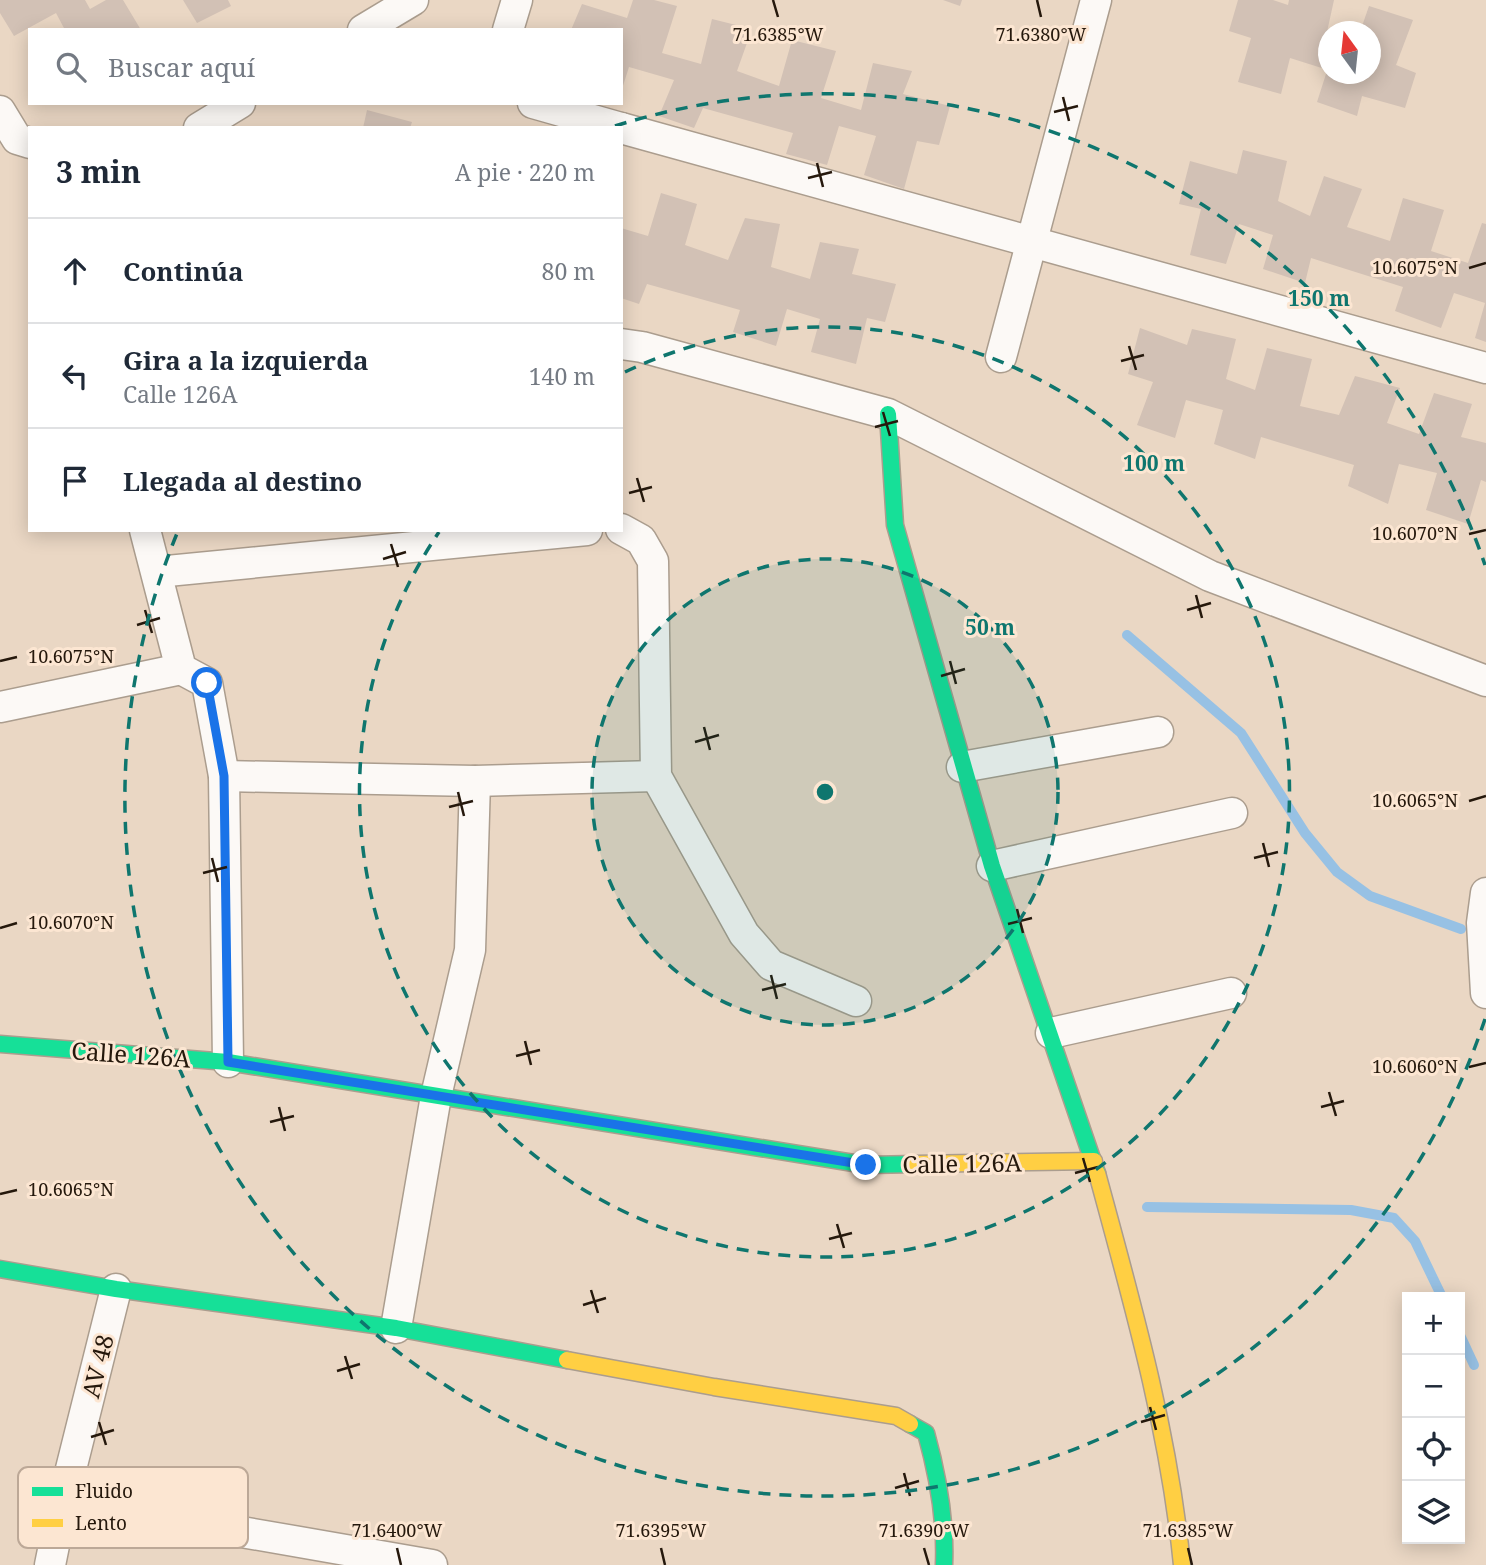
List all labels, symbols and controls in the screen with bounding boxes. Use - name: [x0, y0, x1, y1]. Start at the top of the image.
- north arrow: [1318, 21, 1381, 84]
- text: 71.6385°W: [733, 22, 824, 46]
- text: 71.6380°W: [996, 22, 1087, 46]
- search box: [28, 28, 623, 105]
- icon: search: [52, 48, 90, 86]
- text: Buscar aquí: [108, 49, 255, 85]
- text: 3 min: [56, 151, 141, 192]
- text: A pie · 220 m: [455, 156, 595, 188]
- icon: ahead: [56, 252, 94, 290]
- text: Continúa: [123, 253, 244, 289]
- text: 80 m: [542, 255, 595, 287]
- text: 10.6075°N: [1372, 255, 1458, 279]
- text: 150 m: [1288, 284, 1350, 312]
- text: Gira a la izquierda: [123, 342, 369, 378]
- icon: left: [56, 357, 94, 395]
- text: 140 m: [529, 360, 595, 392]
- text: Calle 126A: [123, 378, 237, 410]
- text: 100 m: [1123, 449, 1185, 477]
- icon: arrive: [56, 462, 94, 500]
- text: Llegada al destino: [123, 463, 362, 499]
- text: 10.6070°N: [1372, 521, 1458, 545]
- text: 50 m: [965, 613, 1015, 641]
- text: 10.6075°N: [28, 644, 114, 668]
- route start: [191, 667, 222, 698]
- centre of rings: [813, 780, 837, 804]
- text: 10.6065°N: [1372, 788, 1458, 812]
- text: 10.6070°N: [28, 910, 114, 934]
- street label: Calle 126A: [70, 1033, 192, 1075]
- text: 10.6060°N: [1372, 1054, 1458, 1078]
- street label: Calle 126A: [902, 1145, 1022, 1181]
- route end: [850, 1149, 881, 1180]
- text: 10.6065°N: [28, 1177, 114, 1201]
- map controls: [1402, 1292, 1465, 1544]
- button: +: [1402, 1292, 1465, 1355]
- street label: AV 48: [73, 1331, 121, 1401]
- button: −: [1402, 1355, 1465, 1418]
- button: locate: [1402, 1418, 1465, 1481]
- legend: [18, 1467, 248, 1548]
- text: Fluido: [75, 1478, 133, 1504]
- button: layers: [1402, 1481, 1465, 1544]
- text: Lento: [75, 1510, 127, 1536]
- text: 71.6400°W: [352, 1518, 443, 1542]
- text: 71.6395°W: [616, 1518, 707, 1542]
- text: 71.6390°W: [879, 1518, 970, 1542]
- text: 71.6385°W: [1143, 1518, 1234, 1542]

